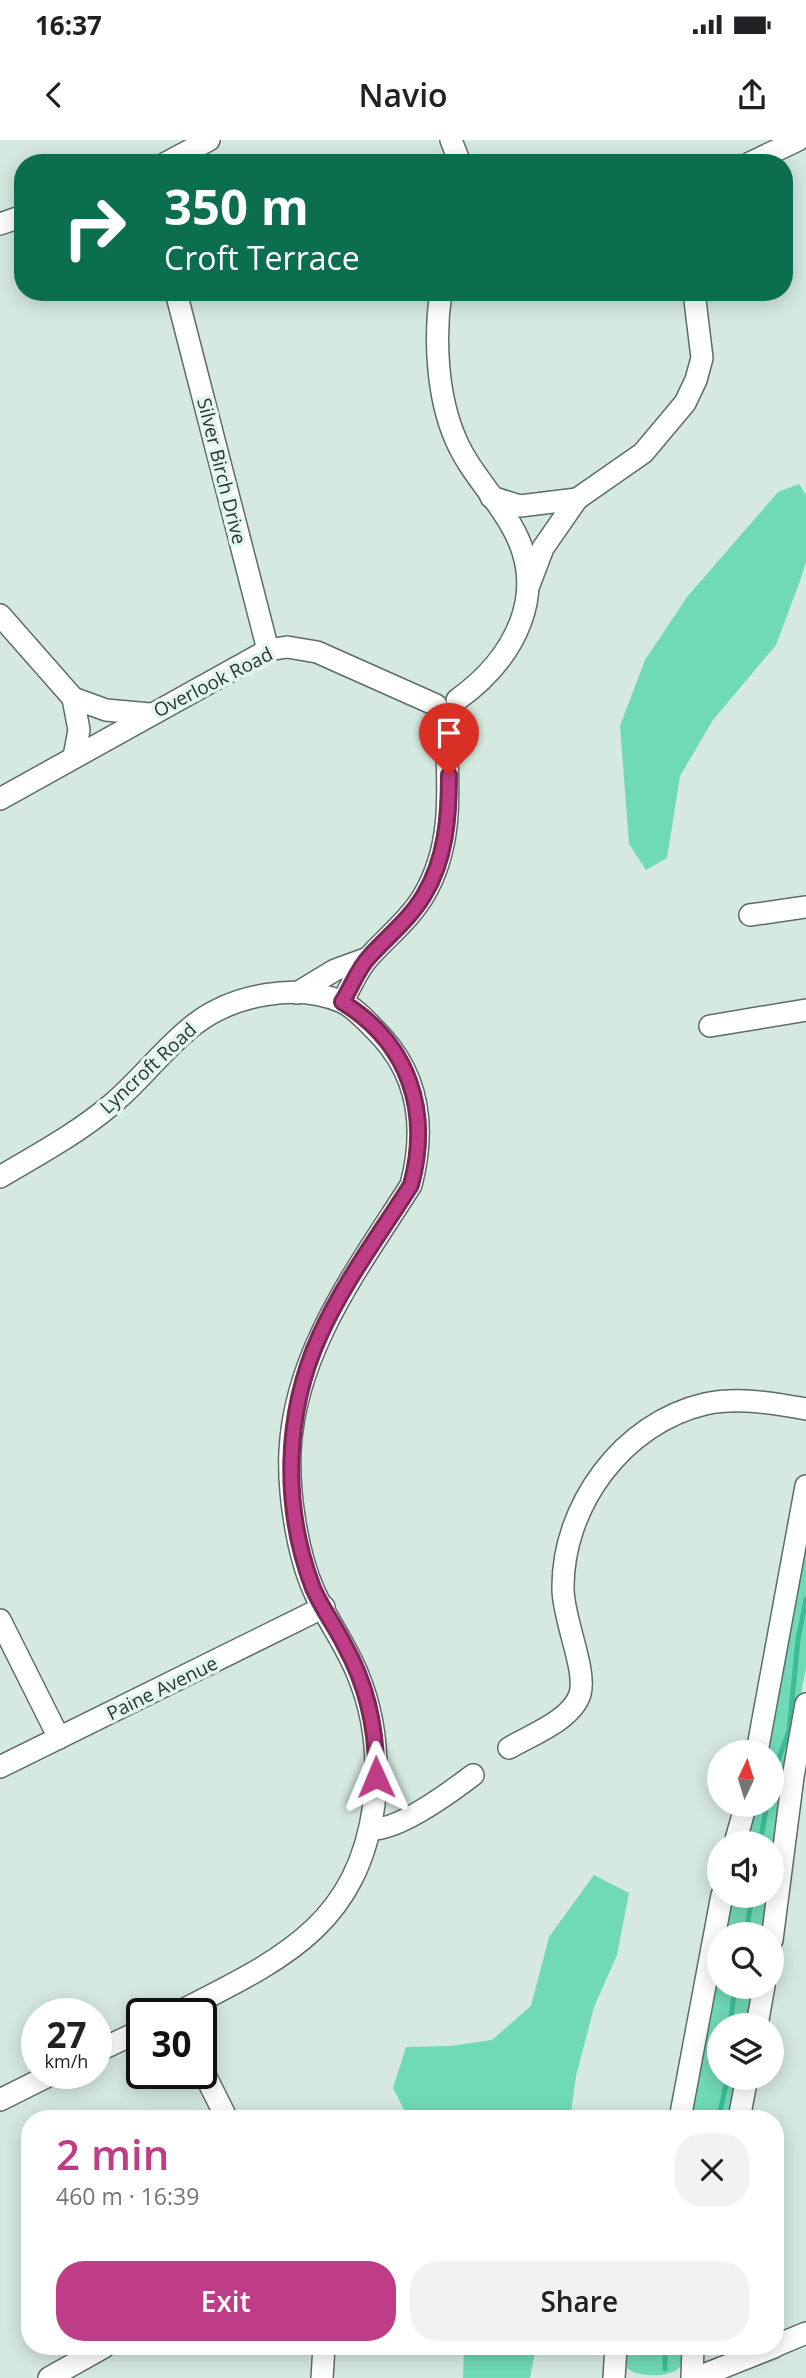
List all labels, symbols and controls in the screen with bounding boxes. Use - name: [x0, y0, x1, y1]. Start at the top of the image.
- text: 16:37: [35, 7, 102, 43]
- text: Navio: [358, 73, 448, 116]
- icon: back: [35, 76, 73, 114]
- icon: share: [733, 76, 771, 114]
- text: 350 m: [164, 173, 309, 239]
- icon: right: [49, 182, 140, 273]
- text: Croft Terrace: [164, 236, 360, 279]
- street label: Silver Birch Drive: [191, 395, 253, 547]
- street label: Overlook Road: [149, 641, 277, 723]
- pin: [419, 703, 479, 775]
- icon: arrive: [430, 714, 468, 752]
- street label: Lyncroft Road: [94, 1017, 202, 1119]
- street label: Paine Avenue: [102, 1650, 222, 1726]
- position arrow: [339, 1740, 413, 1814]
- north arrow: [707, 1740, 784, 1816]
- map controls: [707, 1740, 784, 2090]
- button: sound: [707, 1831, 784, 1908]
- button: search: [707, 1922, 784, 1999]
- speed limit sign: 30: [126, 1998, 217, 2089]
- text: 27: [46, 2011, 87, 2058]
- button: layers: [707, 2013, 784, 2090]
- text: km/h: [45, 2049, 88, 2073]
- text: 2 min: [56, 2125, 169, 2182]
- button: close: [675, 2133, 749, 2207]
- text: 460 m · 16:39: [56, 2180, 199, 2212]
- button: Exit: [56, 2261, 396, 2341]
- button: Share: [410, 2261, 749, 2341]

